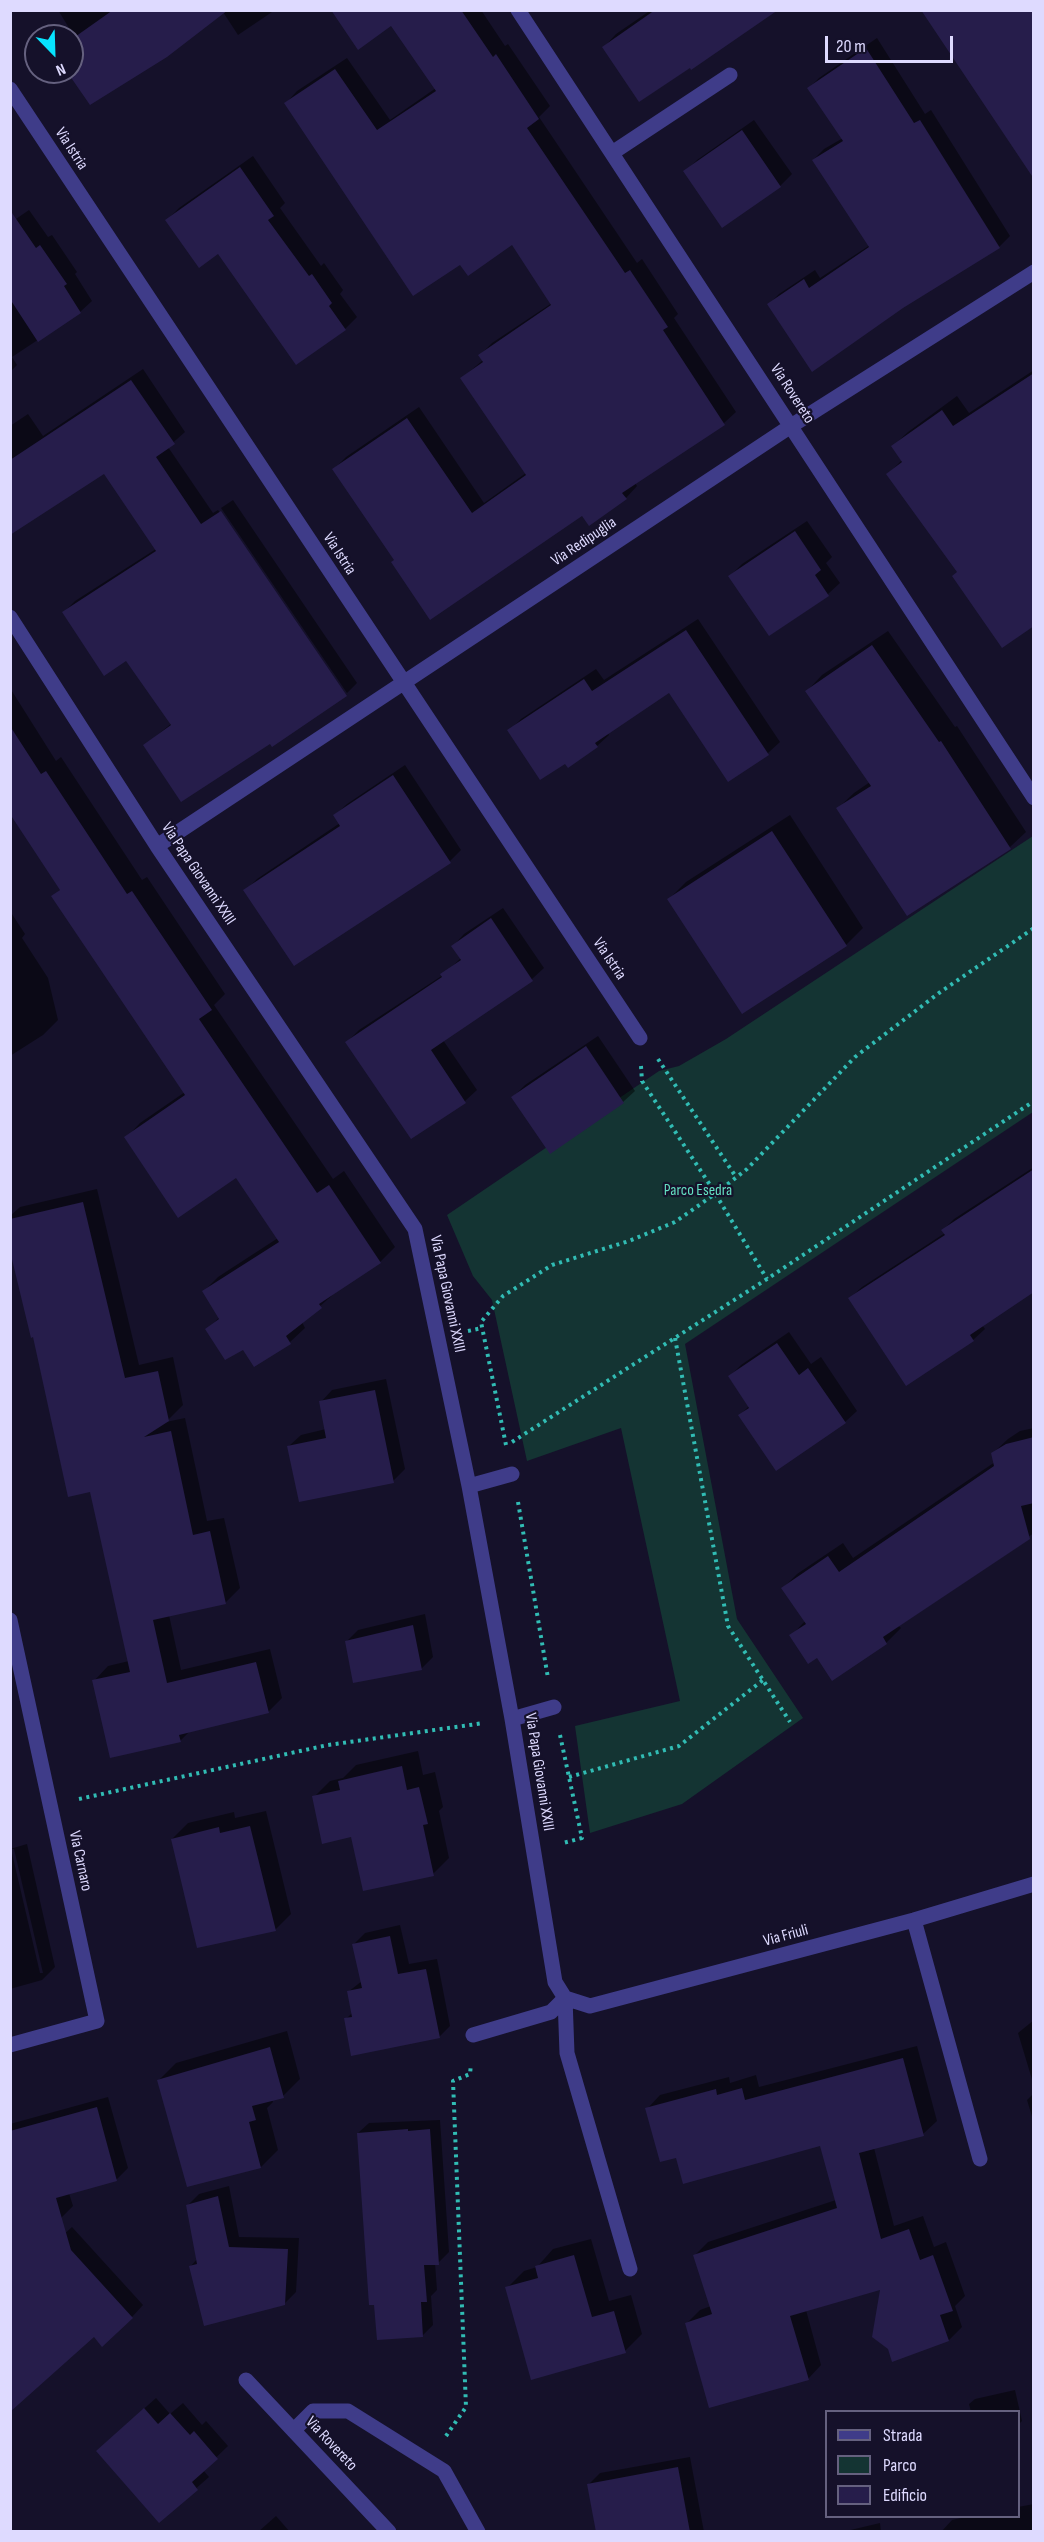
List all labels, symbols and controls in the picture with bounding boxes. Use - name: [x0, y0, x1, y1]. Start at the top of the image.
- north arrow: [24, 24, 84, 84]
- scale bar: [828, 24, 956, 62]
- text: 20 m: [836, 36, 866, 57]
- text: N: [53, 59, 68, 80]
- street label: Via Istria: [50, 124, 92, 174]
- street label: Via Rovereto: [766, 361, 818, 427]
- street label: Via Redipuglia: [548, 513, 620, 571]
- street label: Via Istria: [318, 529, 360, 579]
- street label: Via Papa Giovanni XXIII: [157, 819, 239, 929]
- street label: Via Istria: [588, 934, 630, 984]
- park label: Parco Esedra: [664, 1181, 732, 1201]
- street label: Via Papa Giovanni XXIII: [425, 1234, 469, 1354]
- street label: Via Papa Giovanni XXIII: [520, 1712, 558, 1832]
- street label: Via Carnaro: [64, 1829, 96, 1893]
- street label: Via Friuli: [762, 1921, 810, 1951]
- legend: [825, 2410, 1020, 2518]
- street label: Via Rovereto: [301, 2413, 361, 2475]
- text: Strada: [883, 2425, 922, 2446]
- text: Parco: [883, 2455, 917, 2476]
- text: Edificio: [883, 2485, 927, 2506]

